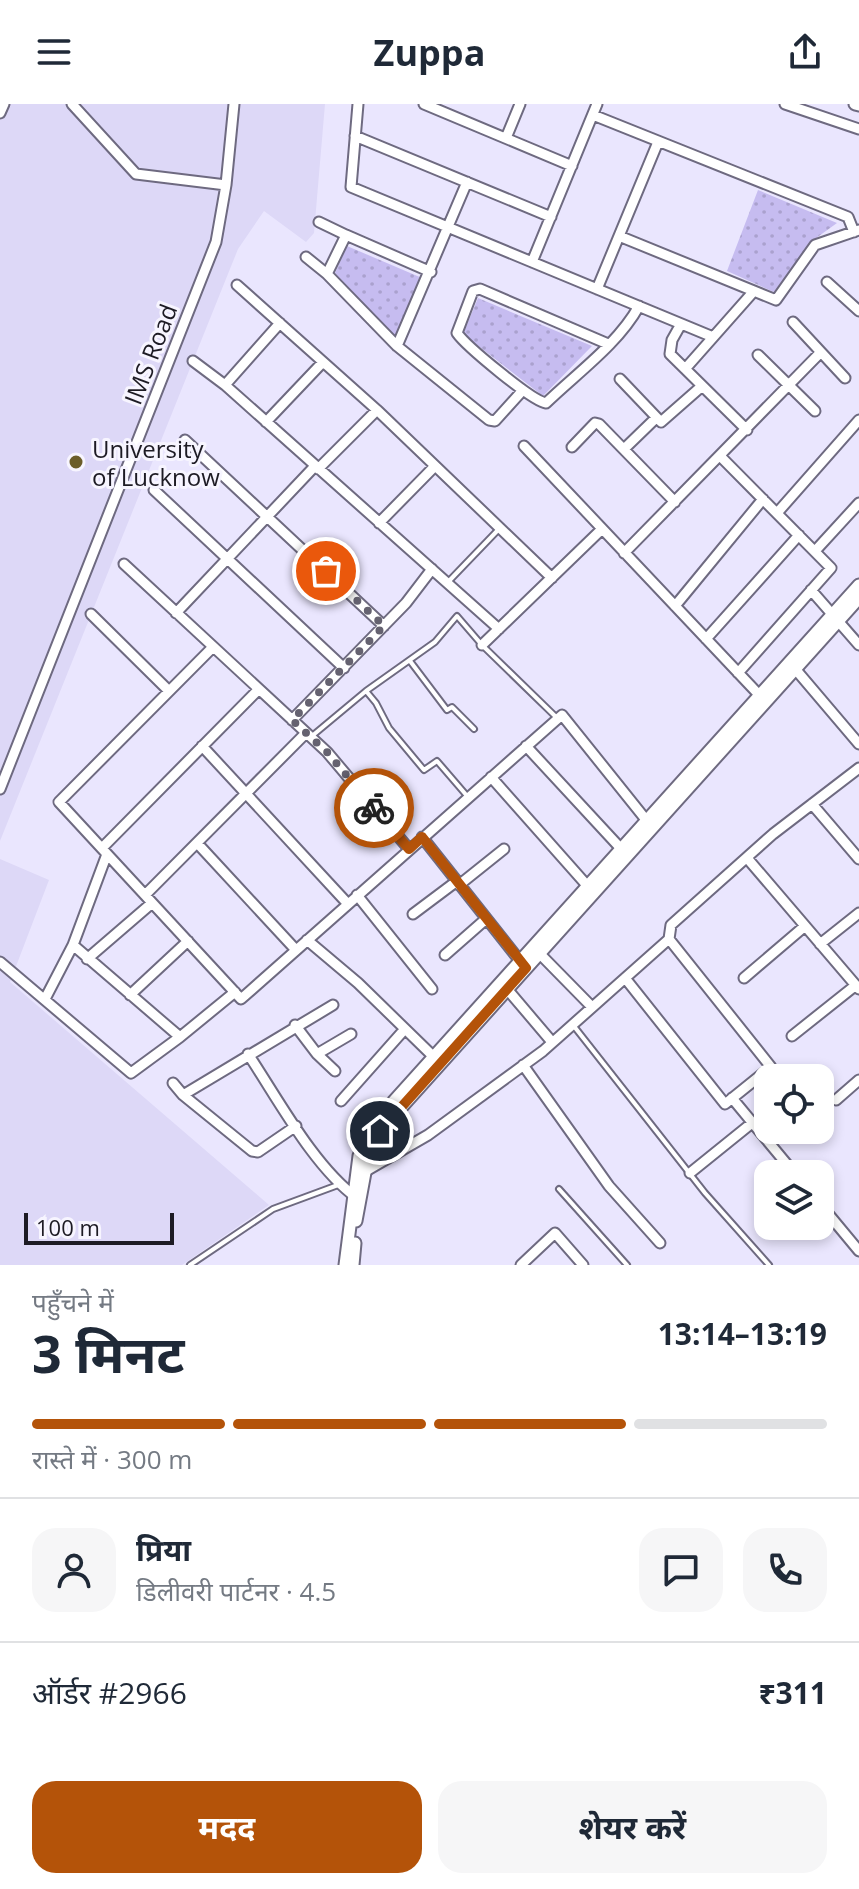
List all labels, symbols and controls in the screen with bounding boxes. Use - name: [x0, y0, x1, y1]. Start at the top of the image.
- text: Zuppa: [374, 28, 485, 77]
- icon: menu: [32, 30, 76, 74]
- icon: share: [783, 30, 827, 74]
- street label: IMS Road: [116, 299, 184, 409]
- place label: University of Lucknow: [92, 432, 220, 493]
- marker: University of Lucknow: [67, 453, 85, 471]
- pin: [292, 537, 360, 605]
- icon: bag: [304, 549, 348, 593]
- courier: [334, 768, 414, 848]
- icon: bike: [352, 786, 396, 830]
- map controls: [754, 1064, 834, 1240]
- button: locate: [754, 1064, 834, 1144]
- pin: [346, 1097, 414, 1165]
- icon: home: [358, 1109, 402, 1153]
- button: layers: [754, 1160, 834, 1240]
- scale bar: [24, 1209, 174, 1245]
- text: 100 m: [36, 1212, 100, 1242]
- text: पहुँचने में: [32, 1284, 114, 1320]
- text: 13:14–13:19: [658, 1313, 827, 1354]
- text: 3 मिनट: [32, 1317, 184, 1388]
- text: रास्ते में · 300 m: [32, 1441, 192, 1477]
- button: person: [32, 1528, 116, 1612]
- button: chat: [639, 1528, 723, 1612]
- button: phone: [743, 1528, 827, 1612]
- text: प्रिया: [136, 1529, 191, 1570]
- text: डिलीवरी पार्टनर · 4.5: [136, 1573, 336, 1609]
- text: ऑर्डर #2966: [32, 1672, 187, 1713]
- text: ₹311: [758, 1672, 827, 1713]
- button: मदद: [32, 1781, 422, 1873]
- button: शेयर करें: [438, 1781, 827, 1873]

